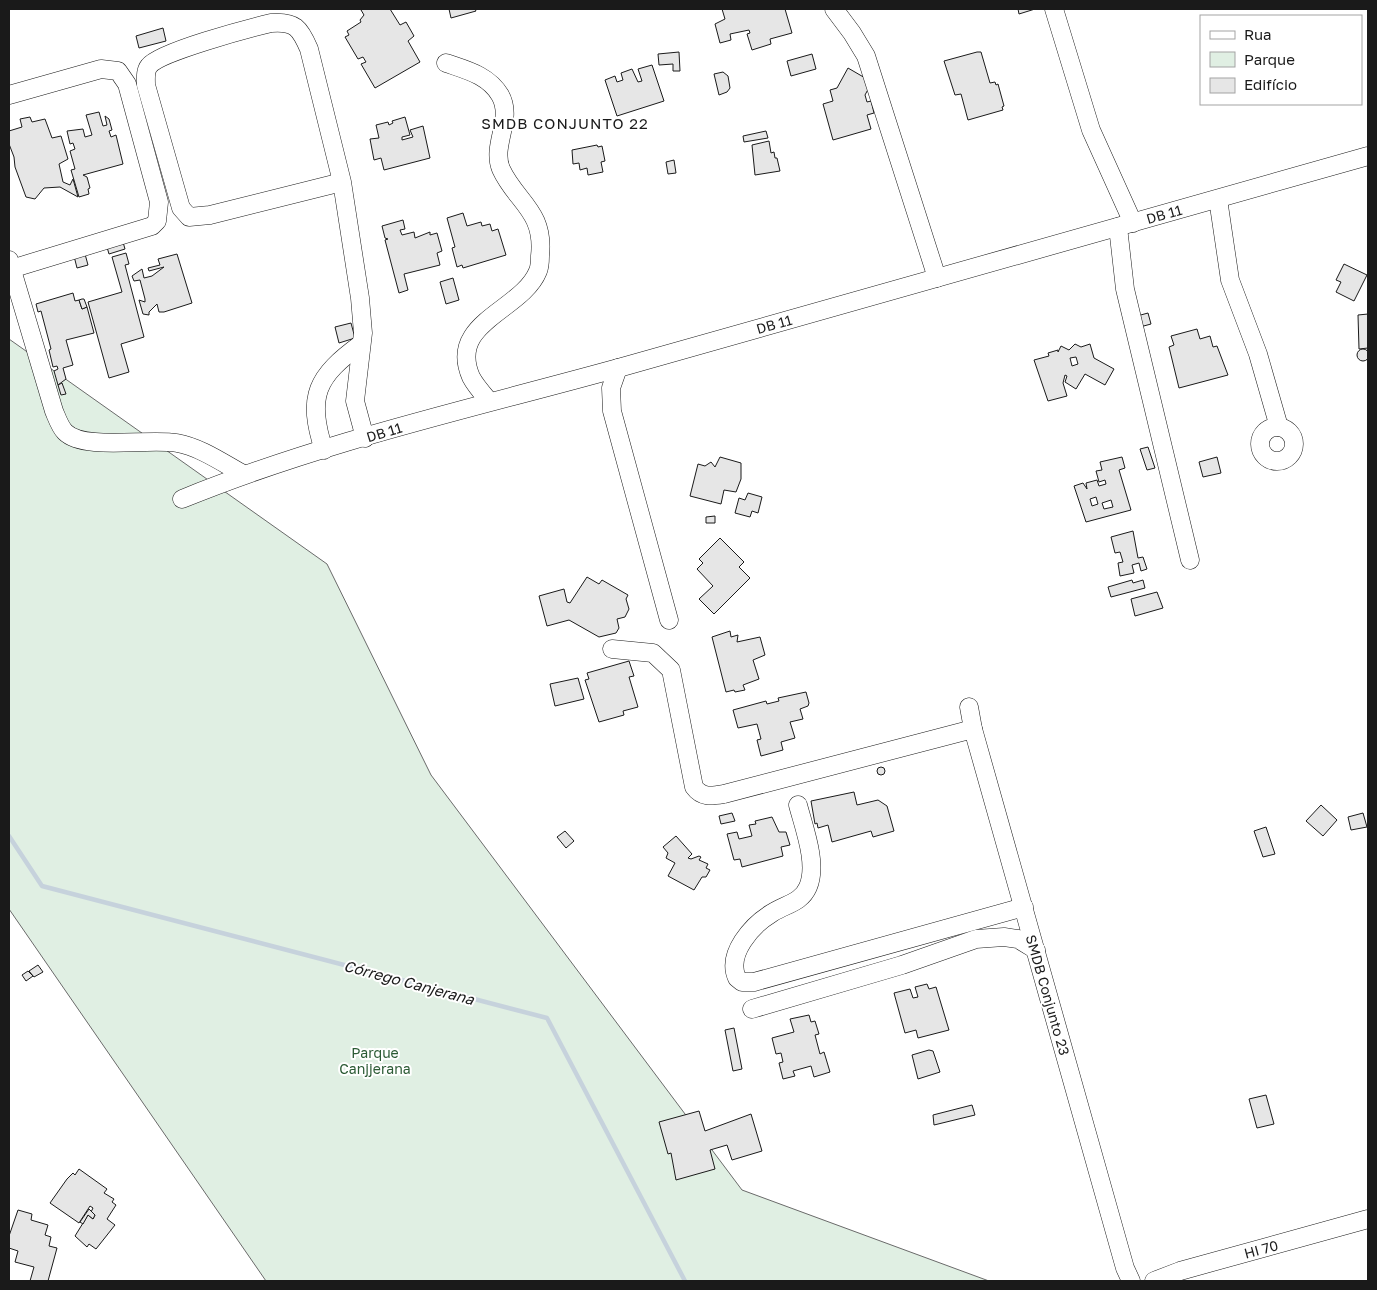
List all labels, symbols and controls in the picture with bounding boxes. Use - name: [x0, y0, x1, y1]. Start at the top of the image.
- legend: [1200, 15, 1362, 105]
- text: Rua: [1244, 25, 1271, 43]
- text: Parque: [1244, 50, 1295, 68]
- text: Edifício: [1244, 75, 1297, 93]
- district label: SMDB CONJUNTO 22: [481, 114, 649, 132]
- street label: DB 11: [1144, 201, 1184, 227]
- street label: DB 11: [754, 311, 794, 337]
- street label: DB 11: [364, 419, 404, 445]
- street label: SMDB Conjunto 23: [1023, 933, 1073, 1057]
- water label: Córrego Canjerana: [342, 956, 477, 1009]
- park label: Parque Canjjerana: [339, 1044, 411, 1077]
- street label: HI 70: [1242, 1236, 1280, 1262]

